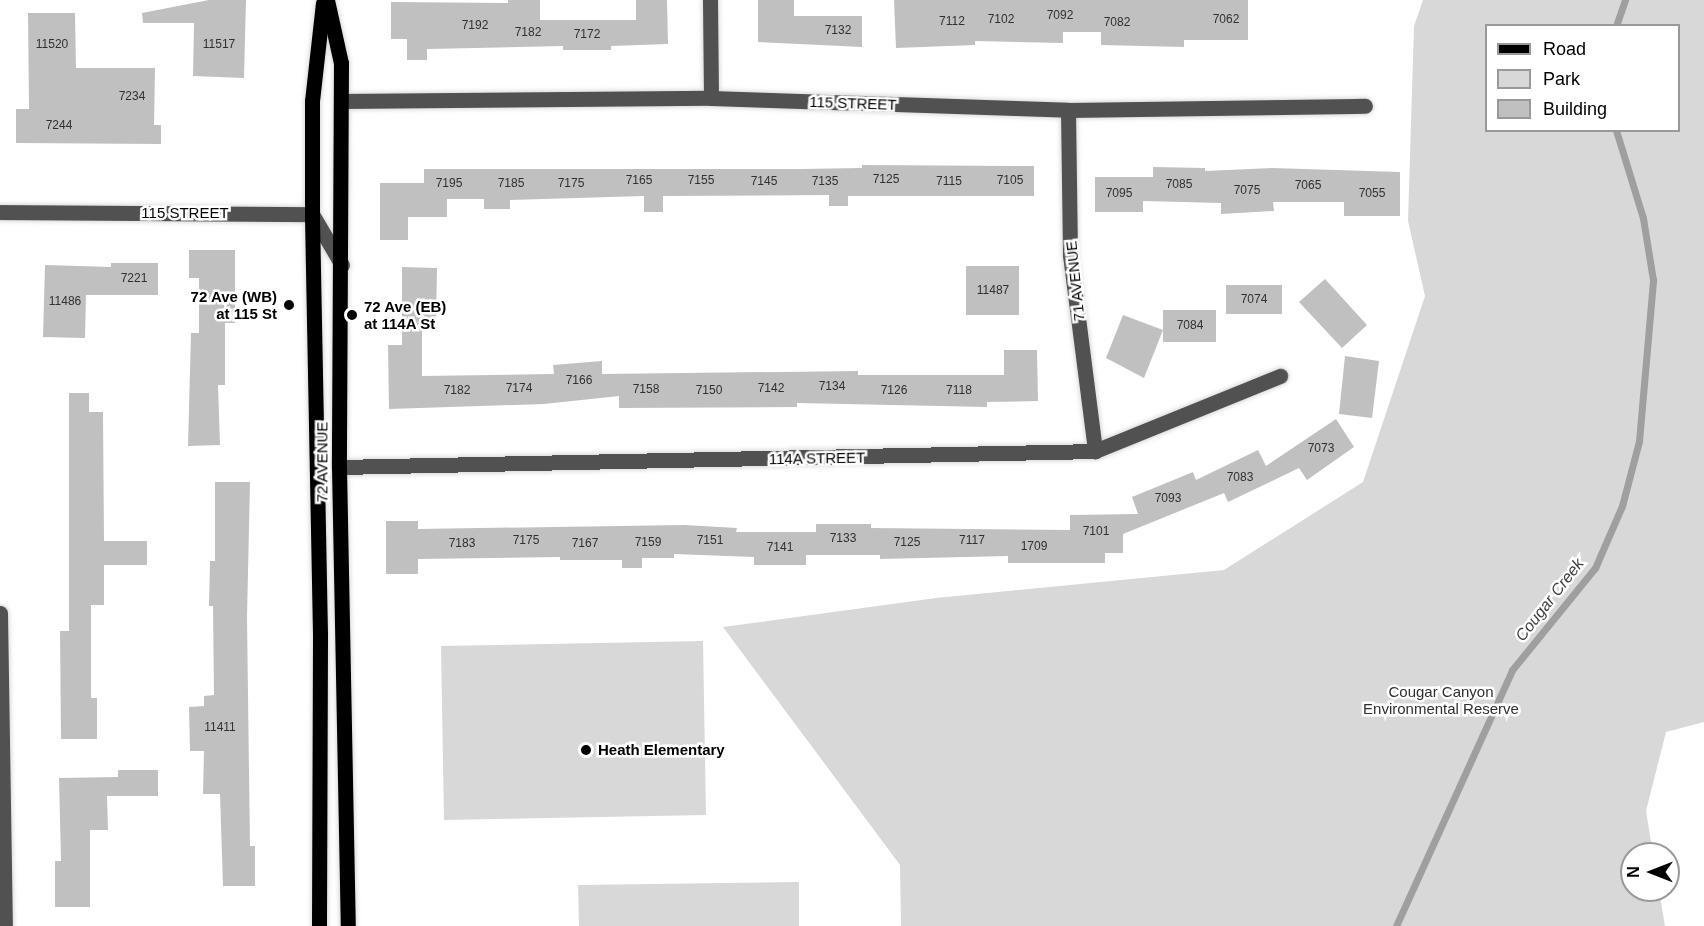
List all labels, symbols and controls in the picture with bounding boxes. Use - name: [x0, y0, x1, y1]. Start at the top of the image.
- house number: 7092: [1047, 9, 1073, 23]
- house number: 7102: [988, 13, 1014, 27]
- house number: 7062: [1213, 13, 1239, 27]
- house number: 7112: [939, 15, 965, 29]
- house number: 7082: [1104, 16, 1130, 30]
- house number: 7192: [462, 19, 488, 33]
- house number: 7132: [825, 24, 851, 38]
- legend: [1485, 24, 1680, 132]
- house number: 7182: [515, 26, 541, 40]
- house number: 7172: [574, 28, 600, 42]
- house number: 11520: [36, 38, 68, 52]
- house number: 11517: [203, 38, 235, 52]
- text: Road: [1543, 39, 1586, 59]
- text: Park: [1543, 69, 1580, 89]
- house number: 7234: [119, 90, 145, 104]
- street label: 115 STREET: [809, 92, 897, 114]
- text: Building: [1543, 99, 1607, 119]
- house number: 7244: [46, 119, 72, 133]
- house number: 7125: [873, 173, 899, 187]
- house number: 7165: [626, 174, 652, 188]
- house number: 7155: [688, 174, 714, 188]
- house number: 7105: [997, 174, 1023, 188]
- house number: 7145: [751, 175, 777, 189]
- house number: 7135: [812, 175, 838, 189]
- house number: 7115: [936, 175, 962, 189]
- house number: 7195: [436, 177, 462, 191]
- house number: 7185: [498, 177, 524, 191]
- house number: 7175: [558, 177, 584, 191]
- house number: 7085: [1166, 178, 1192, 192]
- house number: 7065: [1295, 179, 1321, 193]
- house number: 7075: [1234, 184, 1260, 198]
- house number: 7095: [1106, 187, 1132, 201]
- house number: 7055: [1359, 187, 1385, 201]
- street label: 115 STREET: [141, 204, 229, 222]
- street label: 71 AVENUE: [1062, 240, 1088, 322]
- house number: 7221: [121, 272, 147, 286]
- house number: 11487: [977, 284, 1009, 298]
- place label: 72 Ave (WB) at 115 St: [190, 287, 277, 322]
- house number: 7074: [1241, 293, 1267, 307]
- house number: 11486: [49, 295, 81, 309]
- place label: 72 Ave (EB) at 114A St: [364, 297, 447, 332]
- marker: 72 Ave (WB) at 115 St: [282, 298, 296, 312]
- marker: 72 Ave (EB) at 114A St: [345, 308, 359, 322]
- house number: 7084: [1177, 319, 1203, 333]
- house number: 7166: [566, 374, 592, 388]
- house number: 7134: [819, 380, 845, 394]
- house number: 7174: [506, 382, 532, 396]
- house number: 7142: [758, 382, 784, 396]
- house number: 7158: [633, 383, 659, 397]
- house number: 7182: [444, 384, 470, 398]
- house number: 7150: [696, 384, 722, 398]
- house number: 7126: [881, 384, 907, 398]
- house number: 7118: [946, 384, 972, 398]
- street label: 72 AVENUE: [313, 421, 331, 503]
- house number: 7073: [1308, 442, 1334, 456]
- street label: 114A STREET: [768, 448, 866, 468]
- house number: 7083: [1227, 471, 1253, 485]
- house number: 7093: [1155, 492, 1181, 506]
- house number: 7101: [1083, 525, 1109, 539]
- house number: 7133: [830, 532, 856, 546]
- house number: 7175: [513, 534, 539, 548]
- house number: 7151: [697, 534, 723, 548]
- house number: 7117: [959, 534, 985, 548]
- house number: 7159: [635, 536, 661, 550]
- house number: 7125: [894, 536, 920, 550]
- house number: 7183: [449, 537, 475, 551]
- house number: 7167: [572, 537, 598, 551]
- house number: 1709: [1021, 540, 1047, 554]
- house number: 7141: [767, 541, 793, 555]
- water label: Cougar Creek: [1512, 555, 1588, 645]
- park label: Cougar Canyon Environmental Reserve: [1363, 682, 1519, 717]
- house number: 11411: [204, 721, 236, 735]
- place label: Heath Elementary: [598, 741, 725, 759]
- marker: Heath Elementary: [579, 743, 593, 757]
- north arrow: [1620, 842, 1680, 902]
- text: N: [1625, 866, 1642, 878]

